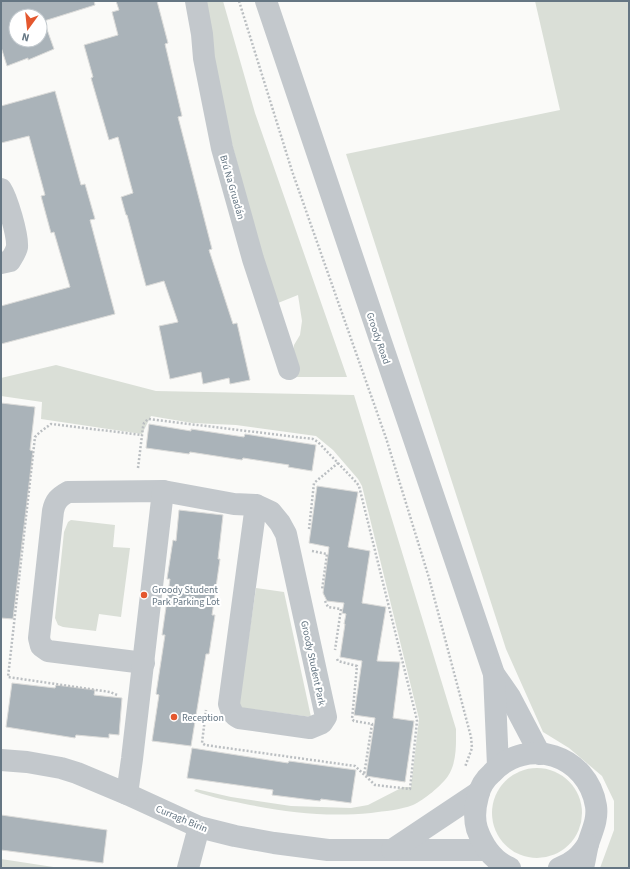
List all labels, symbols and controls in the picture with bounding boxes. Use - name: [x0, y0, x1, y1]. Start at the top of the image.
- north arrow: [8, 8, 48, 48]
- text: N: [20, 29, 31, 45]
- street label: Brú Na Gruadán: [216, 153, 248, 221]
- street label: Groody Road: [363, 310, 393, 366]
- place label: Groody Student Park Parking Lot: [152, 583, 220, 609]
- marker: Groody Student Park Parking Lot: [139, 590, 149, 600]
- street label: Groody Student Park: [297, 619, 329, 707]
- place label: Reception: [182, 711, 224, 725]
- marker: Reception: [169, 712, 179, 722]
- street label: Curragh Birin: [154, 802, 210, 836]

